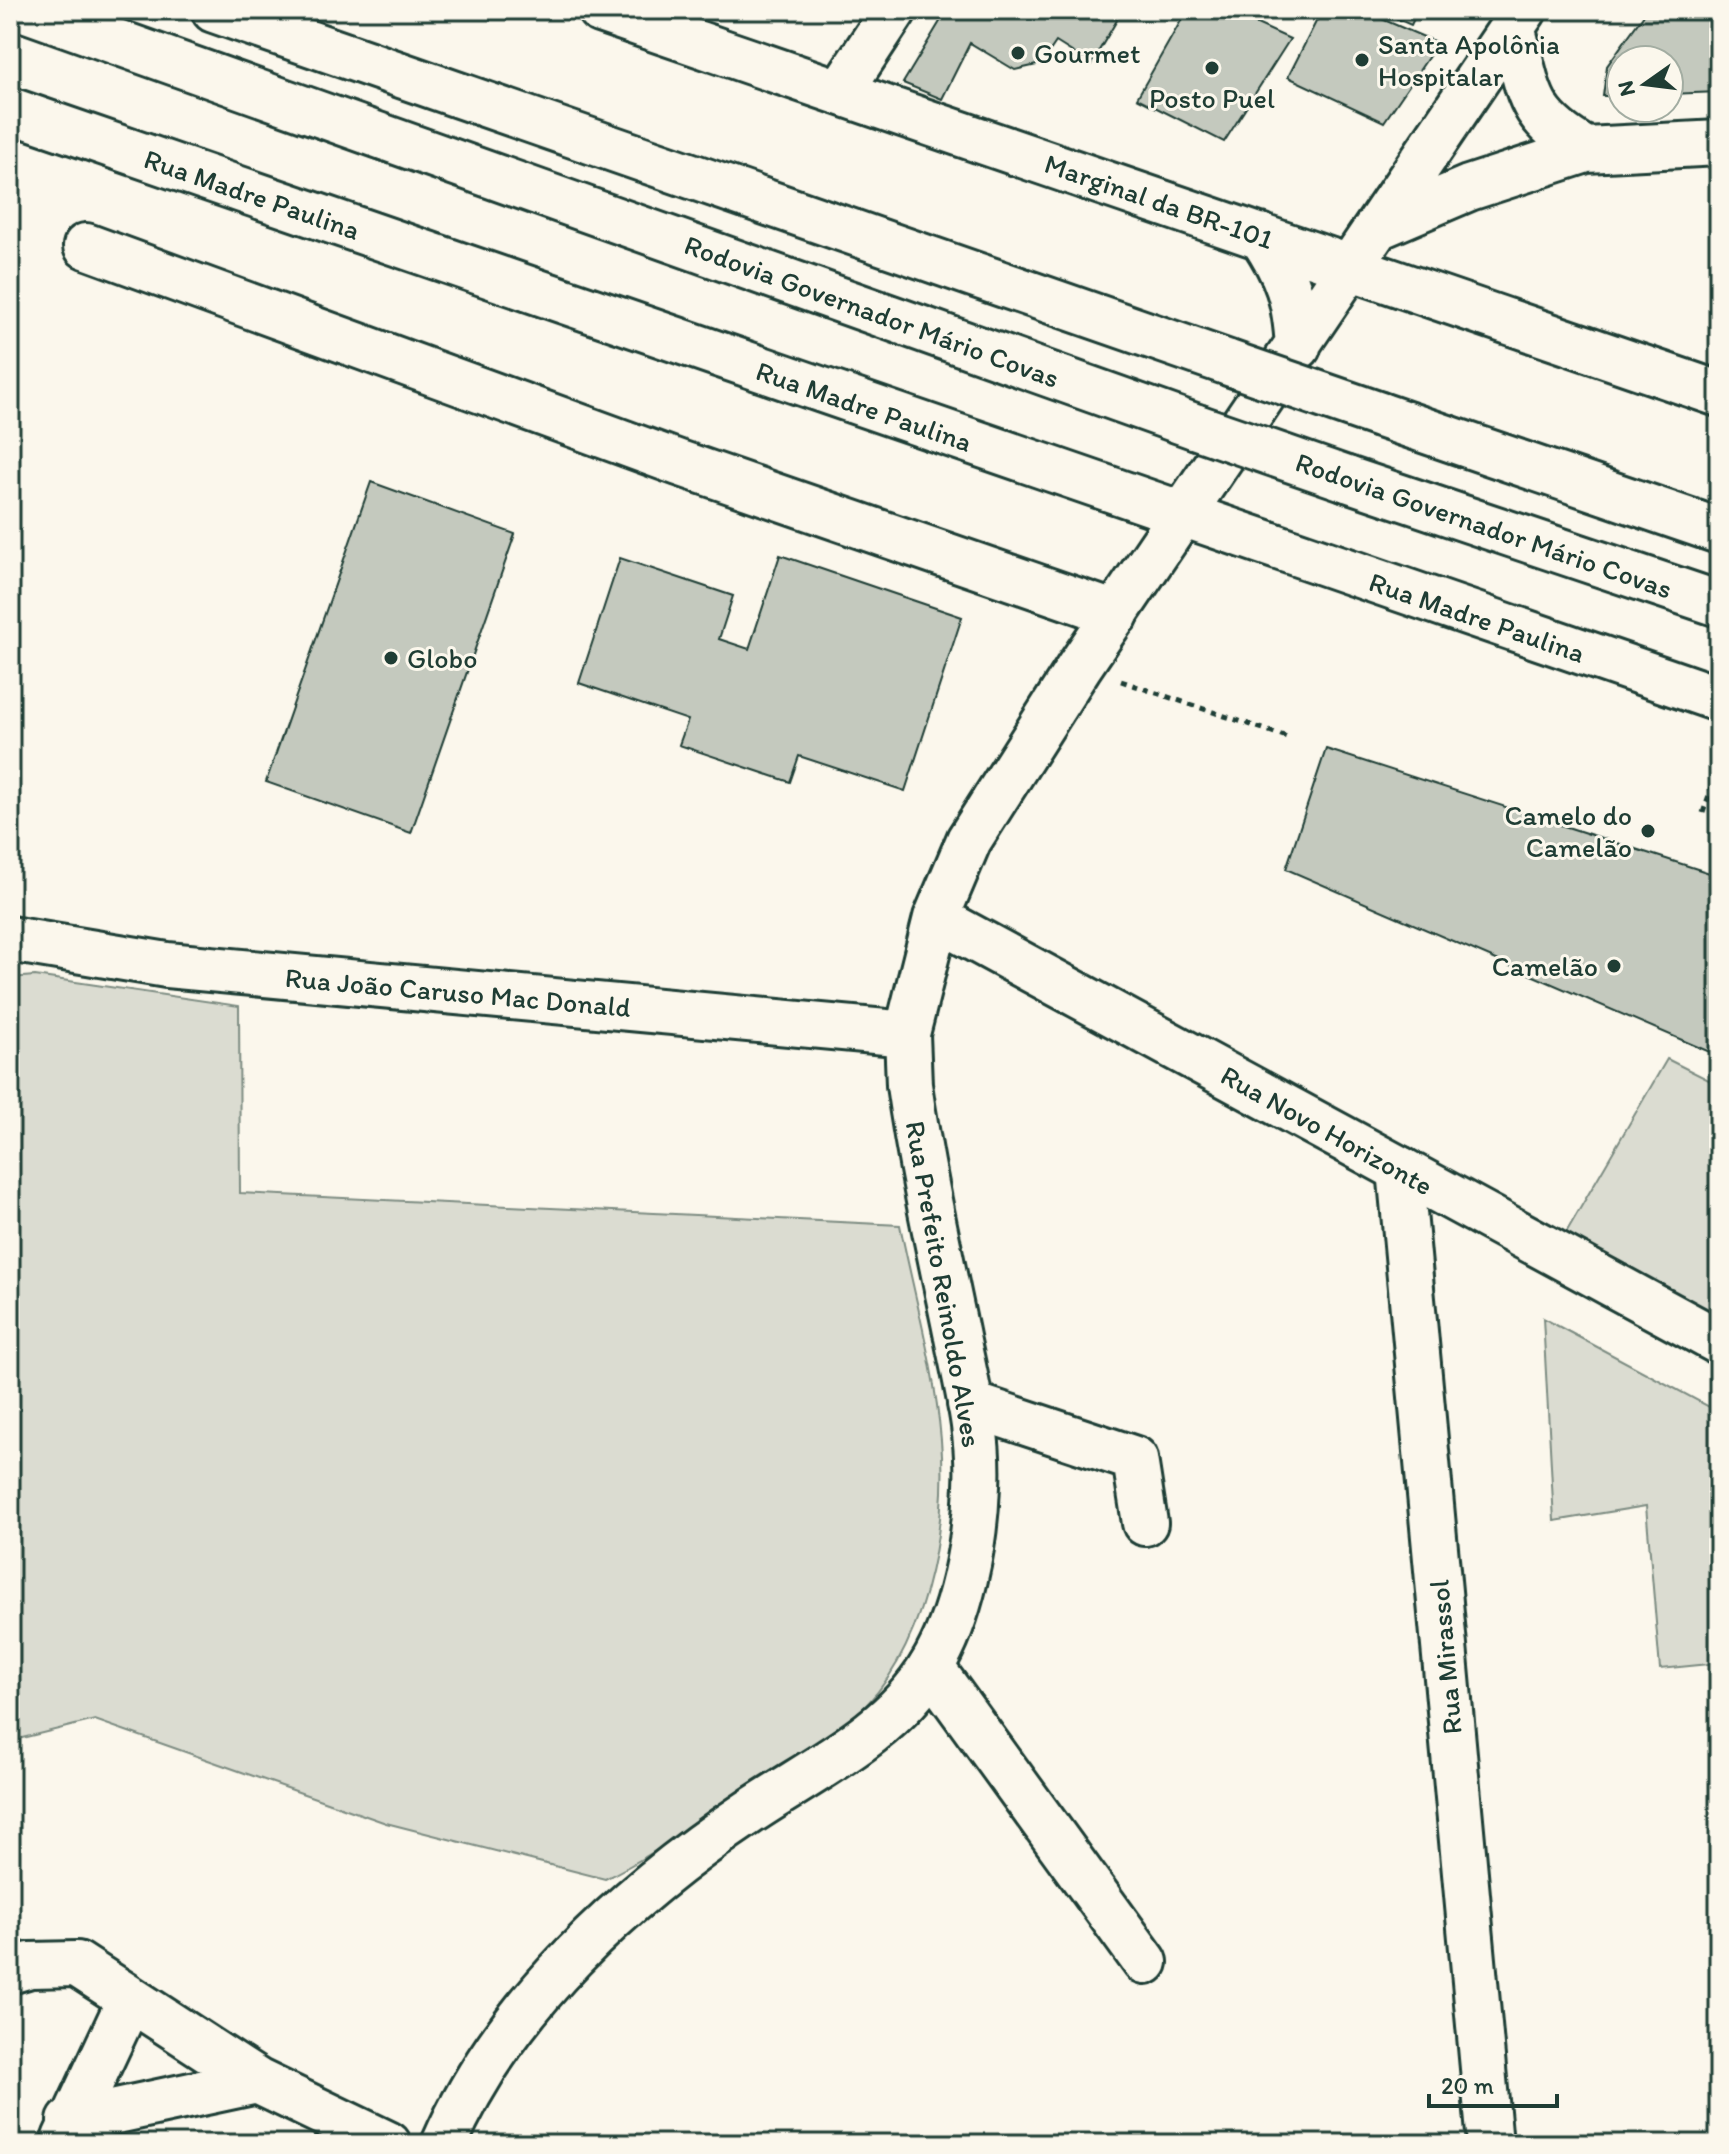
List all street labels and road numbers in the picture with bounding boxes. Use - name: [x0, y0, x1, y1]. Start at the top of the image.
- street label: Rua Madre Paulina: [140, 141, 364, 247]
- street label: Marginal da BR-101: [1040, 146, 1278, 256]
- street label: Rodovia Governador Mário Covas: [680, 227, 1064, 395]
- street label: Rua Madre Paulina: [752, 353, 976, 459]
- street label: Rodovia Governador Mário Covas: [1291, 444, 1677, 606]
- street label: Rua Madre Paulina: [1365, 564, 1589, 670]
- street label: Rua João Caruso Mac Donald: [284, 960, 632, 1024]
- street label: Rua Novo Horizonte: [1215, 1058, 1439, 1202]
- street label: Rua Prefeito Reinoldo Alves: [899, 1118, 989, 1450]
- street label: Rua Mirassol: [1421, 1578, 1469, 1736]

